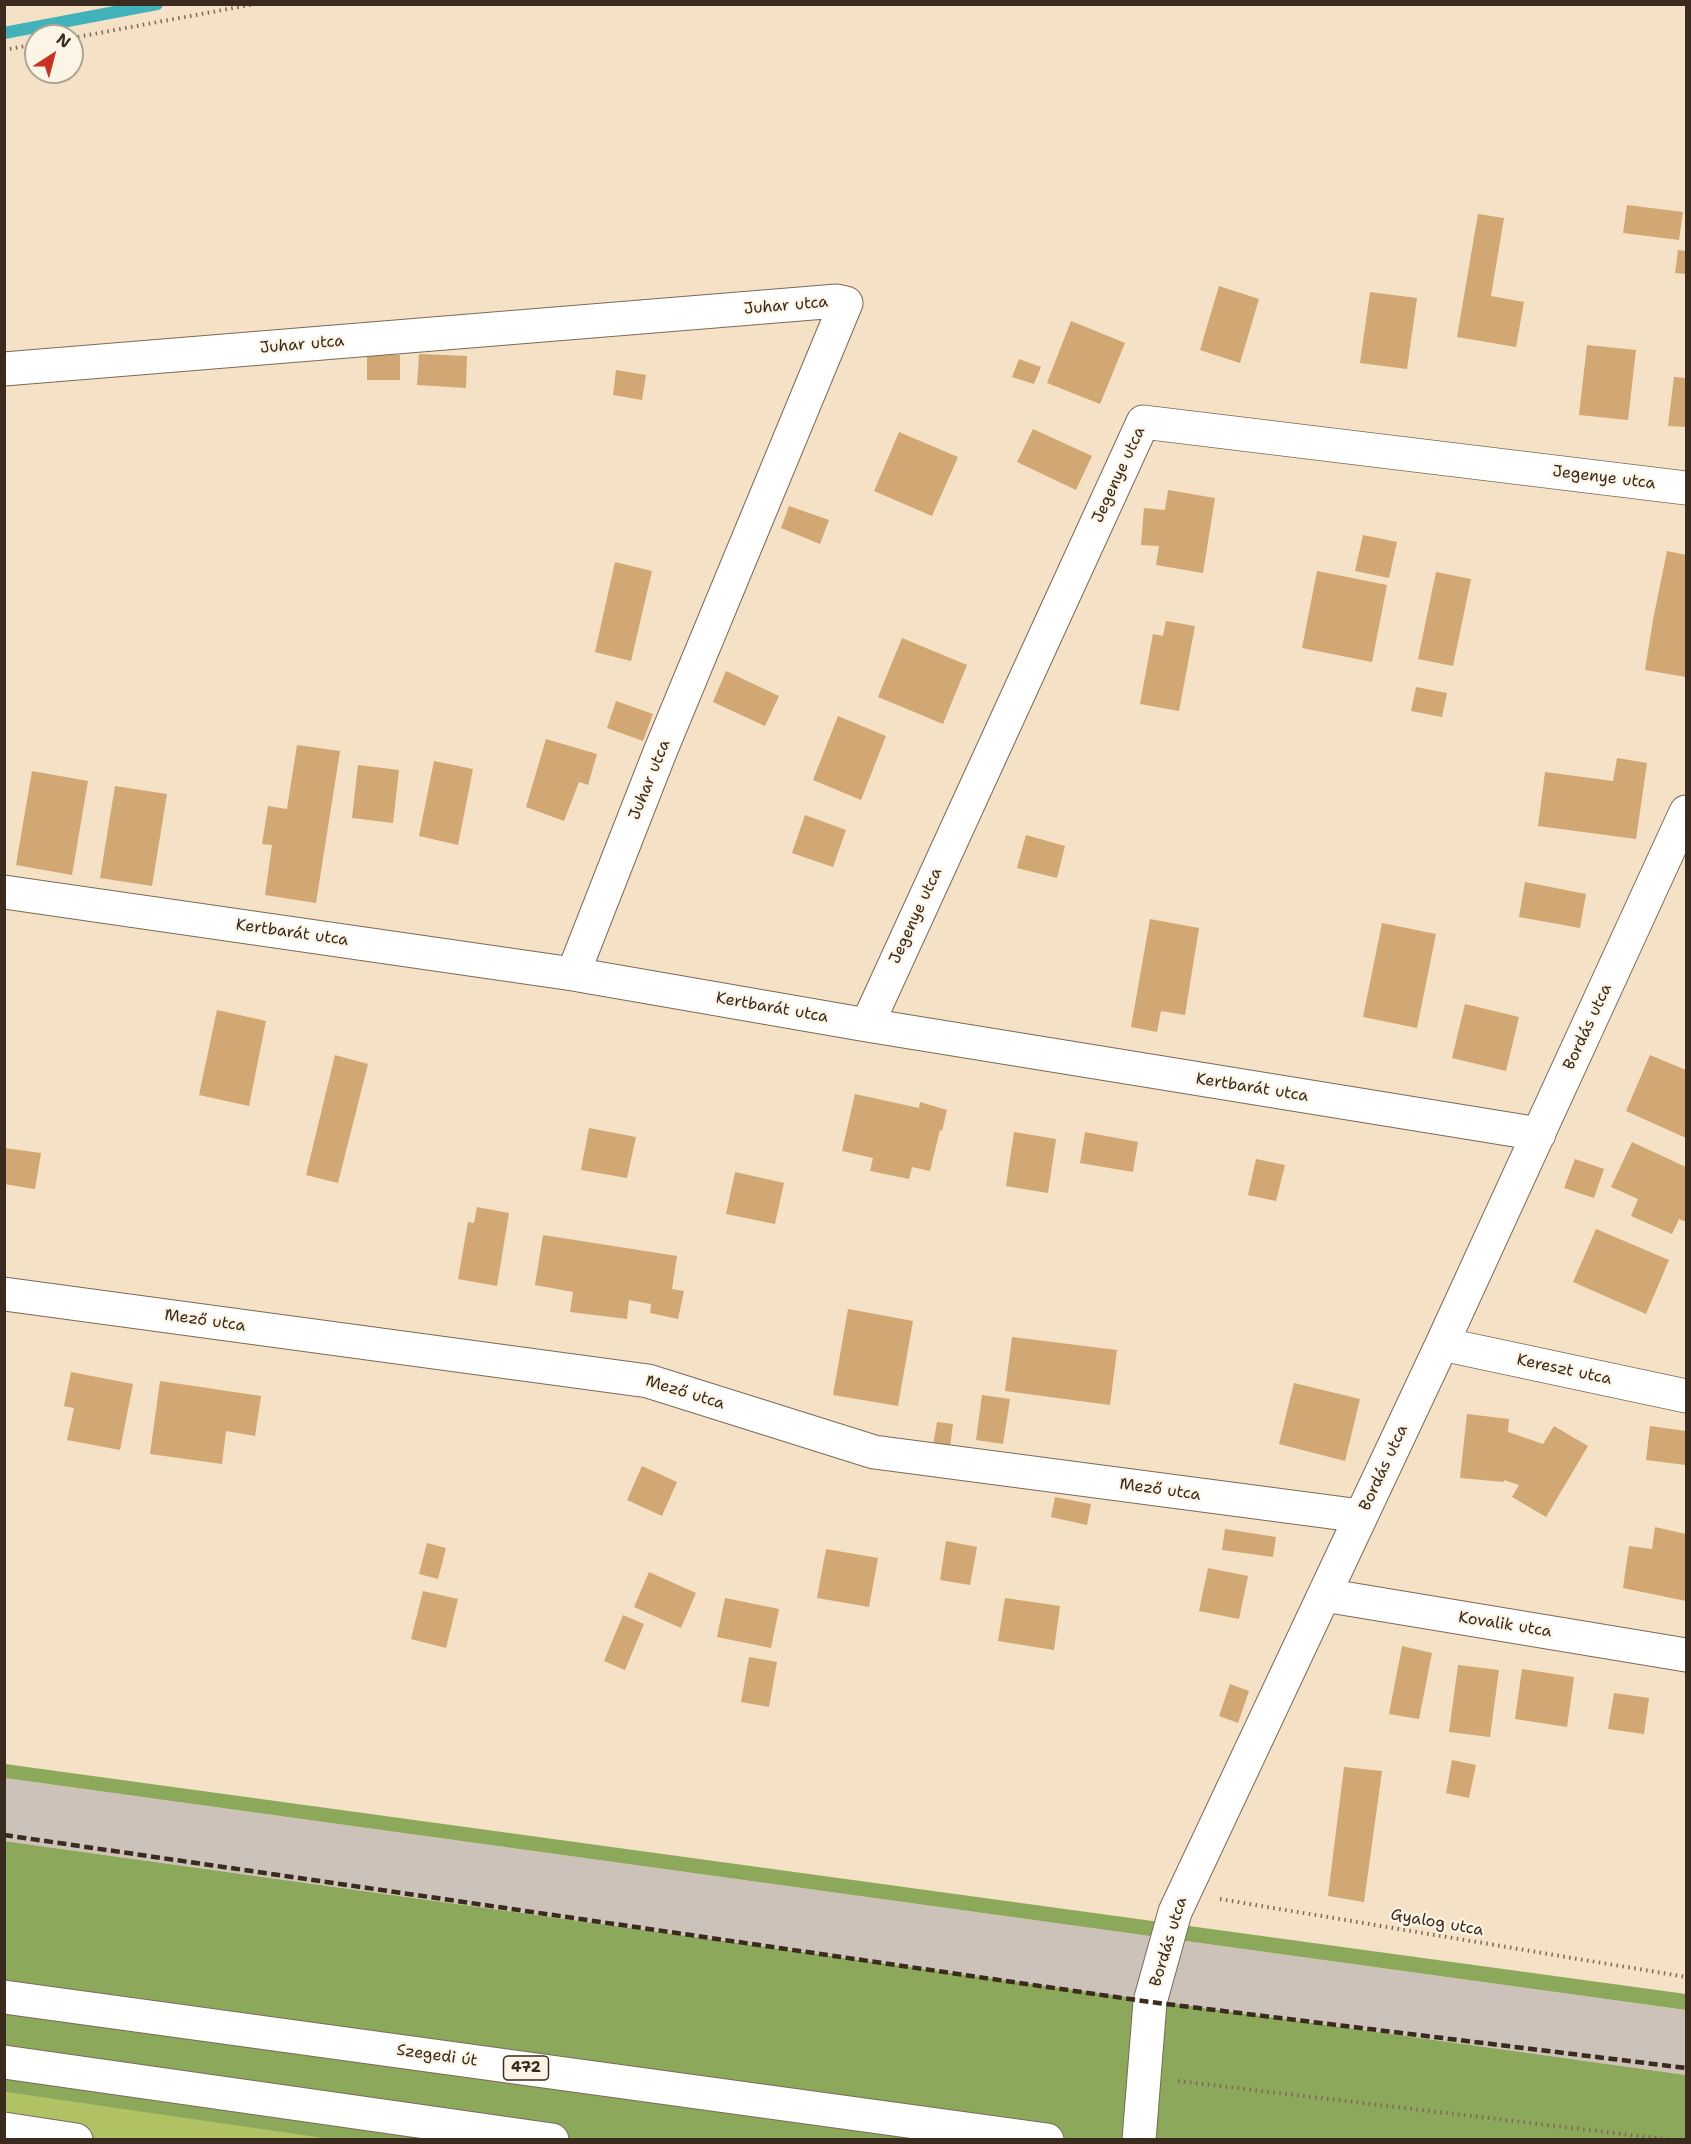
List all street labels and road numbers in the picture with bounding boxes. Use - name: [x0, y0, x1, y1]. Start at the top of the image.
- street label: Juhar utca: [743, 293, 829, 319]
- street label: Juhar utca: [259, 332, 345, 358]
- street label: Jegenye utca: [1088, 424, 1150, 526]
- street label: Jegenye utca: [1551, 462, 1657, 494]
- street label: Juhar utca: [625, 737, 675, 823]
- street label: Jegenye utca: [885, 865, 947, 967]
- street label: Kertbarát utca: [234, 916, 350, 950]
- street label: Bordás utca: [1560, 981, 1616, 1073]
- street label: Kertbarát utca: [714, 989, 830, 1027]
- street label: Kertbarát utca: [1194, 1070, 1310, 1106]
- street label: Mező utca: [163, 1306, 247, 1336]
- street label: Kereszt utca: [1515, 1351, 1613, 1389]
- street label: Mező utca: [643, 1372, 727, 1414]
- street label: Bordás utca: [1356, 1422, 1412, 1514]
- street label: Mező utca: [1118, 1475, 1202, 1505]
- street label: Kovalik utca: [1457, 1608, 1553, 1642]
- street label: Bordás utca: [1146, 1895, 1192, 1989]
- street label: Gyalog utca: [1389, 1905, 1485, 1941]
- street label: Szegedi út: [395, 2041, 479, 2071]
- road number: 472: [504, 2056, 548, 2080]

